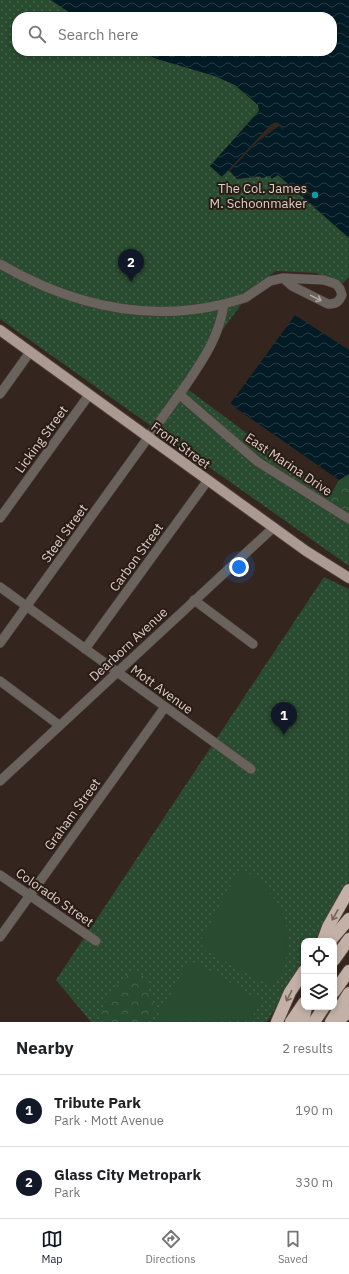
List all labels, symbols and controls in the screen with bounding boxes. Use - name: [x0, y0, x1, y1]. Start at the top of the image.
- search box: [12, 12, 337, 56]
- icon: search: [26, 23, 48, 45]
- text: Search here: [58, 25, 138, 44]
- place label: The Col. James M. Schoonmaker: [210, 180, 307, 212]
- marker: The Col. James M. Schoonmaker: [310, 190, 320, 200]
- pin: 2: [118, 249, 144, 282]
- one-way arrow: [310, 295, 322, 303]
- street label: Licking Street: [11, 402, 72, 476]
- street label: Front Street: [148, 418, 214, 473]
- street label: East Marina Drive: [242, 429, 336, 500]
- street label: Steel Street: [37, 501, 91, 566]
- street label: Carbon Street: [106, 520, 167, 595]
- your location: [229, 557, 249, 577]
- street label: Dearborn Avenue: [86, 604, 171, 685]
- street label: Mott Avenue: [127, 661, 196, 718]
- pin: 1: [271, 702, 297, 735]
- street label: Graham Street: [41, 775, 104, 854]
- street label: Colorado Street: [12, 864, 97, 931]
- one-way arrow: [330, 909, 338, 921]
- map controls: [301, 938, 337, 1010]
- button: locate: [301, 938, 337, 974]
- button: layers: [301, 974, 337, 1010]
- one-way arrow: [284, 989, 292, 1001]
- text: Nearby: [16, 1037, 74, 1059]
- text: 2 results: [282, 1040, 333, 1057]
- text: Tribute Park: [54, 1093, 141, 1112]
- text: 1: [25, 1102, 33, 1119]
- text: 190 m: [295, 1102, 333, 1119]
- text: Park · Mott Avenue: [54, 1112, 164, 1129]
- text: Glass City Metropark: [54, 1165, 201, 1184]
- text: 2: [25, 1174, 33, 1191]
- text: 330 m: [295, 1174, 333, 1191]
- text: Park: [54, 1184, 80, 1201]
- tab: Map: [41, 1228, 63, 1266]
- tab: Directions: [145, 1228, 196, 1266]
- tab: Saved: [278, 1228, 308, 1266]

